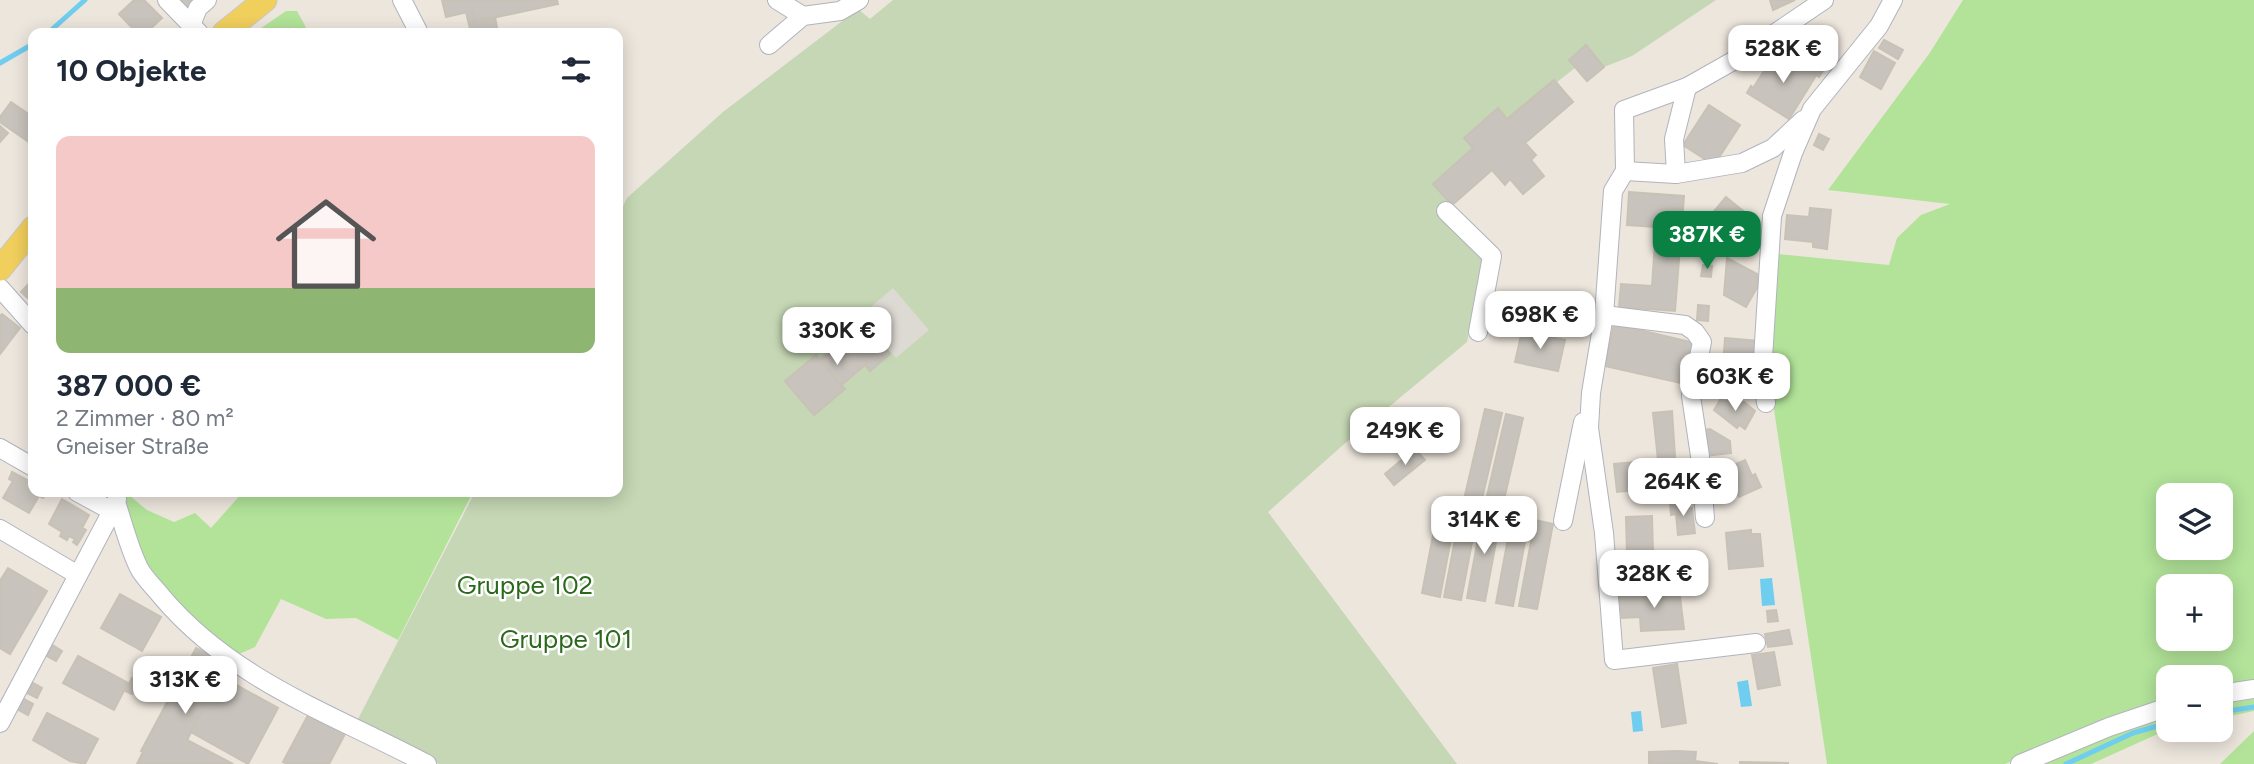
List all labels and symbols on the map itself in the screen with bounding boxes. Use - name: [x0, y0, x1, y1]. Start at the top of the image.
- pin: 528K €: [1726, 25, 1840, 85]
- pin: 387K €: [1650, 212, 1764, 271]
- pin: 698K €: [1483, 292, 1597, 351]
- pin: 330K €: [780, 308, 894, 367]
- pin: 603K €: [1678, 354, 1792, 413]
- pin: 249K €: [1348, 407, 1462, 467]
- pin: 264K €: [1626, 458, 1740, 518]
- pin: 314K €: [1427, 496, 1541, 556]
- pin: 328K €: [1597, 550, 1711, 610]
- park label: Gruppe 102: [457, 569, 593, 601]
- park label: Gruppe 101: [500, 623, 632, 655]
- pin: 313K €: [128, 656, 242, 716]

